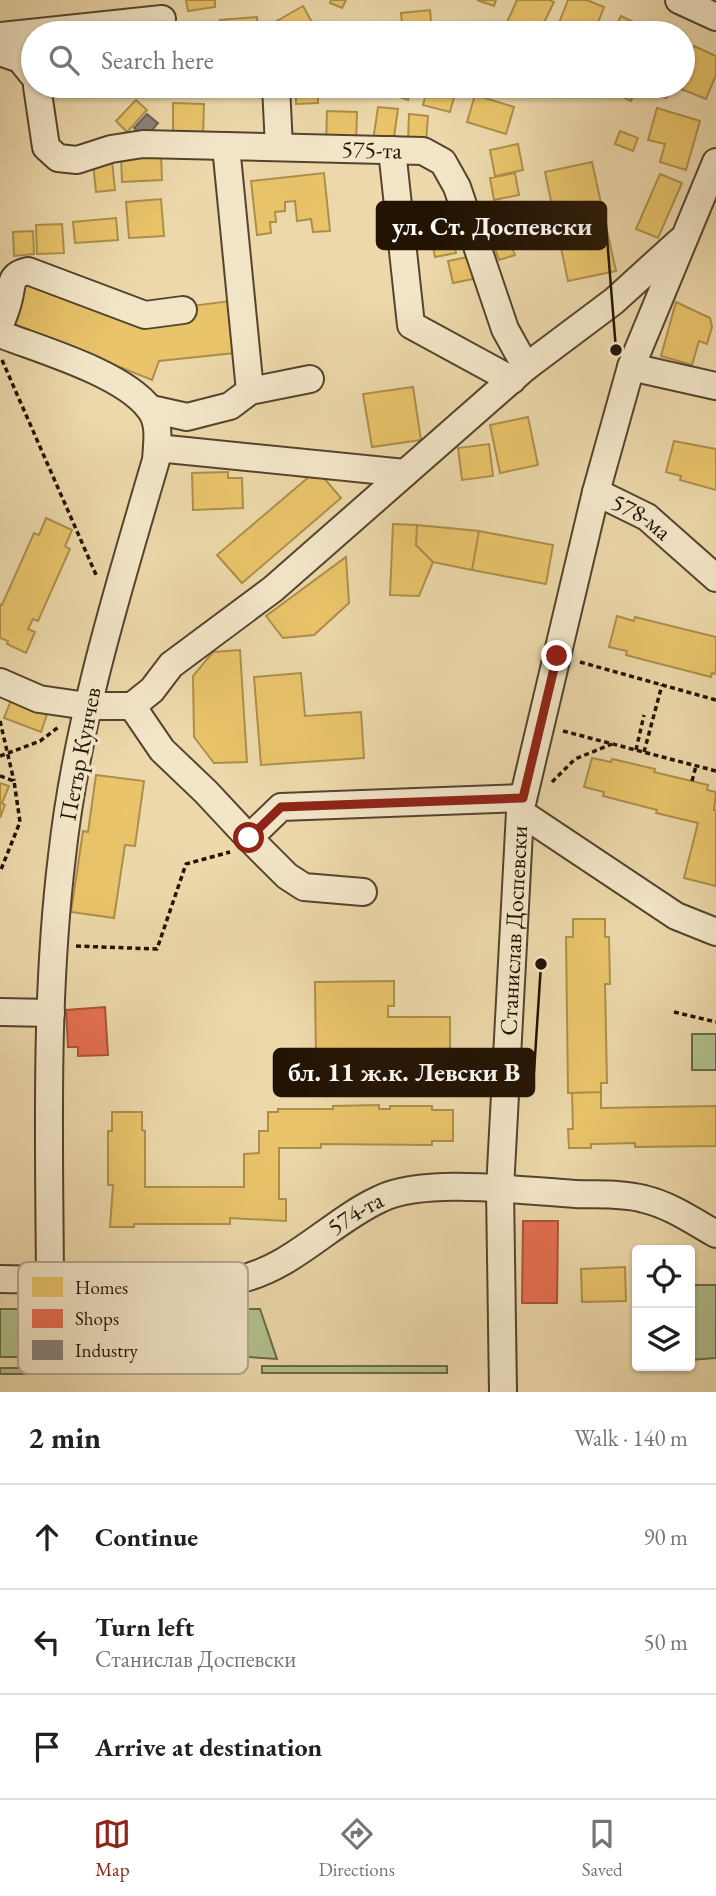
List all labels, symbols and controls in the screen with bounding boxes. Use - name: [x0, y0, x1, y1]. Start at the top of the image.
- search box: [21, 21, 695, 98]
- icon: search: [45, 41, 83, 79]
- text: Search here: [101, 43, 214, 77]
- street label: 575-та: [341, 133, 403, 165]
- callout: ул. Ст. Доспевски: [377, 202, 606, 249]
- text: ул. Ст. Доспевски: [392, 209, 592, 243]
- street label: 578-ма: [607, 486, 679, 547]
- route end: [541, 640, 572, 671]
- street label: Петър Кунчев: [51, 684, 108, 823]
- route start: [233, 822, 264, 853]
- street label: Станислав Доспевски: [492, 824, 534, 1036]
- callout: бл. 11 ж.к. Левски В: [274, 1049, 534, 1096]
- text: бл. 11 ж.к. Левски В: [288, 1055, 520, 1089]
- street label: 574-та: [321, 1184, 388, 1242]
- map controls: [632, 1245, 695, 1371]
- button: locate: [632, 1245, 695, 1308]
- legend: [18, 1262, 248, 1374]
- text: Homes: [75, 1275, 128, 1300]
- text: Shops: [75, 1306, 119, 1331]
- button: layers: [632, 1308, 695, 1371]
- text: Industry: [75, 1338, 139, 1363]
- text: 2 min: [28, 1418, 101, 1457]
- text: Walk · 140 m: [574, 1423, 688, 1453]
- icon: ahead: [28, 1518, 66, 1556]
- text: Continue: [95, 1520, 198, 1554]
- text: 90 m: [643, 1522, 688, 1552]
- text: Turn left: [95, 1610, 194, 1644]
- icon: left: [28, 1623, 66, 1661]
- text: 50 m: [643, 1627, 688, 1657]
- text: Станислав Доспевски: [95, 1644, 297, 1674]
- icon: arrive: [28, 1728, 66, 1766]
- text: Arrive at destination: [95, 1730, 322, 1764]
- tab: Map: [93, 1815, 131, 1882]
- tab: Directions: [318, 1815, 395, 1882]
- tab: Saved: [582, 1815, 623, 1882]

